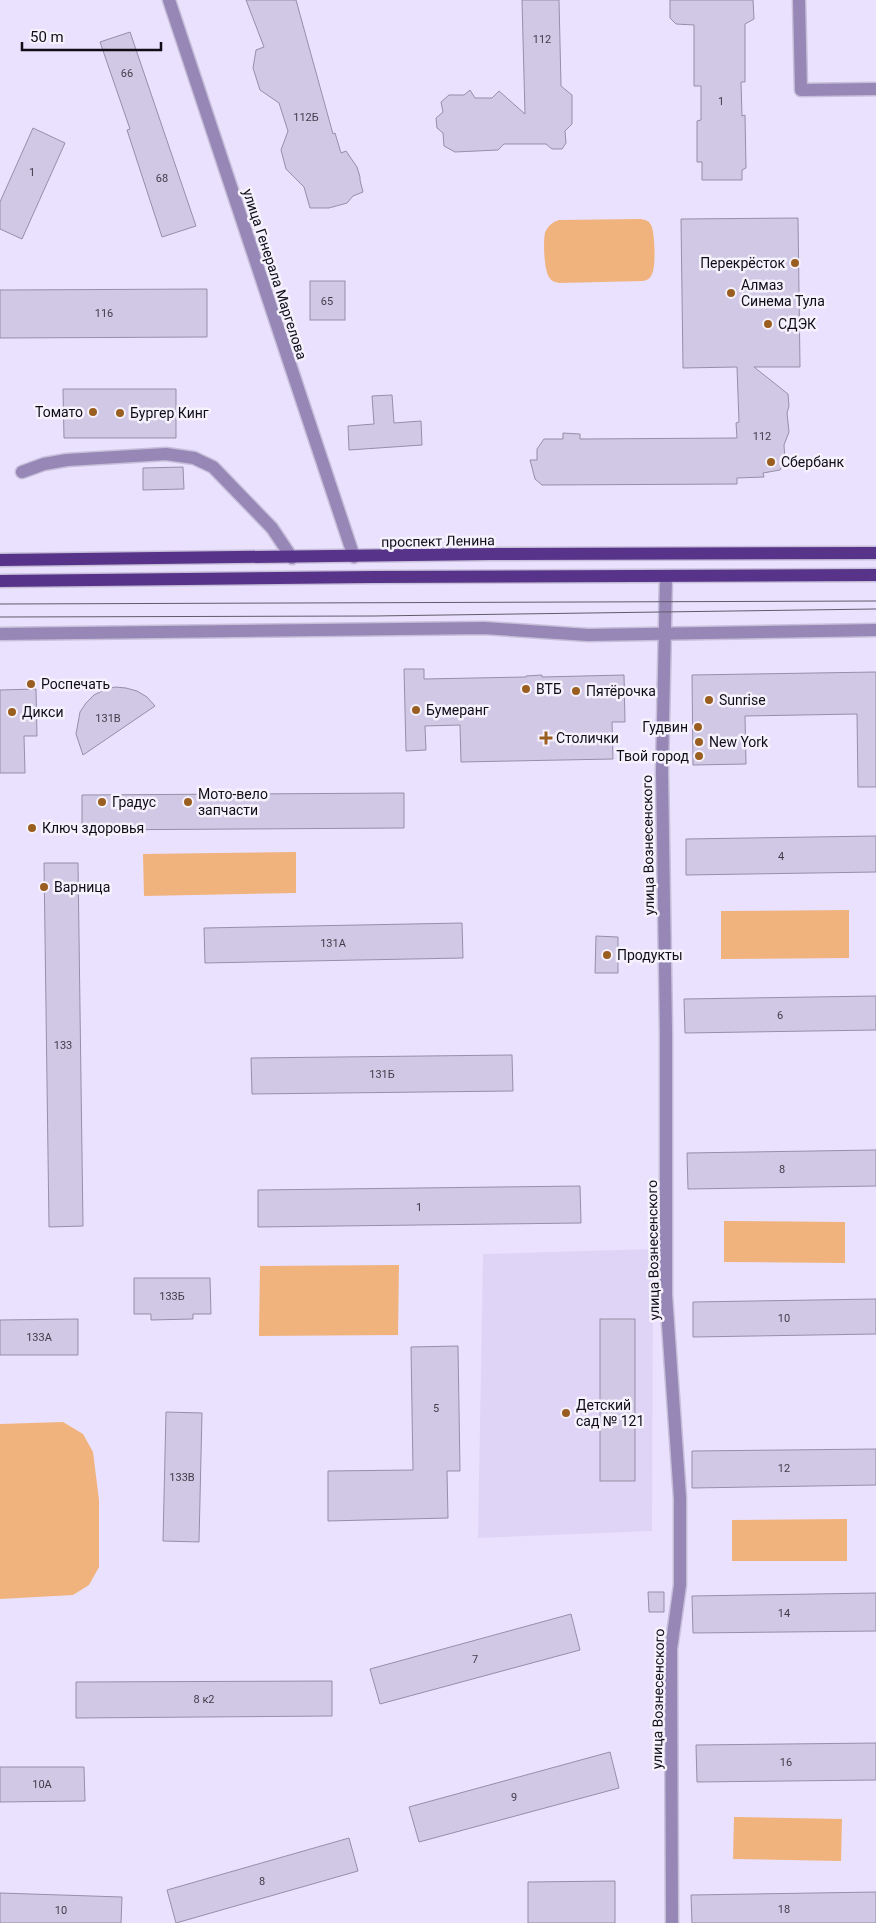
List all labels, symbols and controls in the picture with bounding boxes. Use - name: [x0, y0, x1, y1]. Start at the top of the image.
- scale bar: [22, 20, 161, 52]
- text: 50 m: [30, 28, 64, 46]
- house number: 112: [533, 33, 551, 46]
- house number: 66: [121, 67, 133, 80]
- house number: 1: [718, 95, 724, 108]
- house number: 112Б: [293, 111, 319, 124]
- house number: 1: [29, 166, 35, 179]
- house number: 68: [156, 172, 168, 185]
- street label: улица Генерала Маргелова: [240, 187, 310, 361]
- place label: Перекрёсток: [700, 255, 785, 271]
- marker: Перекрёсток: [789, 257, 801, 269]
- place label: Алмаз Синема Тула: [741, 277, 825, 309]
- marker: Алмаз Синема Тула: [725, 287, 737, 299]
- house number: 65: [321, 295, 333, 308]
- house number: 116: [95, 307, 113, 320]
- place label: СДЭК: [778, 316, 816, 332]
- marker: СДЭК: [762, 318, 774, 330]
- place label: Томато: [35, 404, 83, 420]
- place label: Бургер Кинг: [130, 405, 209, 421]
- marker: Томато: [87, 406, 99, 418]
- marker: Бургер Кинг: [114, 407, 126, 419]
- house number: 112: [753, 430, 771, 443]
- place label: Сбербанк: [781, 454, 845, 470]
- marker: Сбербанк: [765, 456, 777, 468]
- street label: проспект Ленина: [381, 532, 495, 550]
- place label: Роспечать: [41, 676, 110, 692]
- marker: Роспечать: [25, 678, 37, 690]
- place label: ВТБ: [536, 681, 562, 697]
- marker: ВТБ: [520, 683, 532, 695]
- place label: Пятёрочка: [586, 683, 656, 699]
- marker: Пятёрочка: [570, 685, 582, 697]
- place label: Sunrise: [719, 692, 766, 708]
- marker: Sunrise: [703, 694, 715, 706]
- place label: Бумеранг: [426, 702, 489, 718]
- place label: Дикси: [22, 704, 63, 720]
- marker: Бумеранг: [410, 704, 422, 716]
- marker: Дикси: [6, 706, 18, 718]
- house number: 131В: [95, 712, 121, 725]
- place label: Гудвин: [642, 719, 688, 735]
- marker: Гудвин: [692, 721, 704, 733]
- place label: Столички: [556, 730, 619, 746]
- marker: Столички: [540, 732, 552, 744]
- place label: New York: [709, 734, 769, 750]
- marker: New York: [693, 736, 705, 748]
- place label: Твой город: [616, 748, 690, 764]
- marker: Твой город: [693, 750, 705, 762]
- street label: улица Вознесенского: [639, 775, 657, 915]
- place label: Мото-вело запчасти: [198, 786, 268, 818]
- place label: Градус: [112, 794, 156, 810]
- marker: Градус: [96, 796, 108, 808]
- marker: Мото-вело запчасти: [182, 796, 194, 808]
- place label: Ключ здоровья: [42, 820, 144, 836]
- marker: Ключ здоровья: [26, 822, 38, 834]
- house number: 4: [778, 850, 784, 863]
- place label: Варница: [54, 879, 110, 895]
- marker: Варница: [38, 881, 50, 893]
- house number: 131А: [320, 937, 347, 950]
- place label: Продукты: [617, 947, 683, 963]
- marker: Продукты: [601, 949, 613, 961]
- house number: 6: [777, 1009, 783, 1022]
- house number: 133: [54, 1039, 72, 1052]
- house number: 131Б: [369, 1068, 395, 1081]
- house number: 8: [779, 1163, 785, 1176]
- street label: улица Вознесенского: [644, 1180, 662, 1320]
- house number: 1: [416, 1201, 422, 1214]
- house number: 133Б: [159, 1290, 185, 1303]
- house number: 10: [778, 1312, 790, 1325]
- house number: 133А: [26, 1331, 53, 1344]
- place label: Детский сад № 121: [576, 1397, 644, 1429]
- house number: 5: [433, 1402, 439, 1415]
- marker: Детский сад № 121: [560, 1407, 572, 1419]
- house number: 12: [778, 1462, 790, 1475]
- house number: 133В: [169, 1471, 195, 1484]
- house number: 14: [778, 1607, 790, 1620]
- street label: улица Вознесенского: [649, 1629, 667, 1769]
- house number: 7: [472, 1653, 478, 1666]
- house number: 8 к2: [193, 1693, 215, 1706]
- house number: 16: [780, 1756, 792, 1769]
- house number: 10А: [32, 1778, 53, 1791]
- house number: 9: [511, 1791, 517, 1804]
- house number: 8: [259, 1875, 265, 1888]
- house number: 18: [778, 1903, 790, 1916]
- house number: 10: [55, 1904, 67, 1917]

